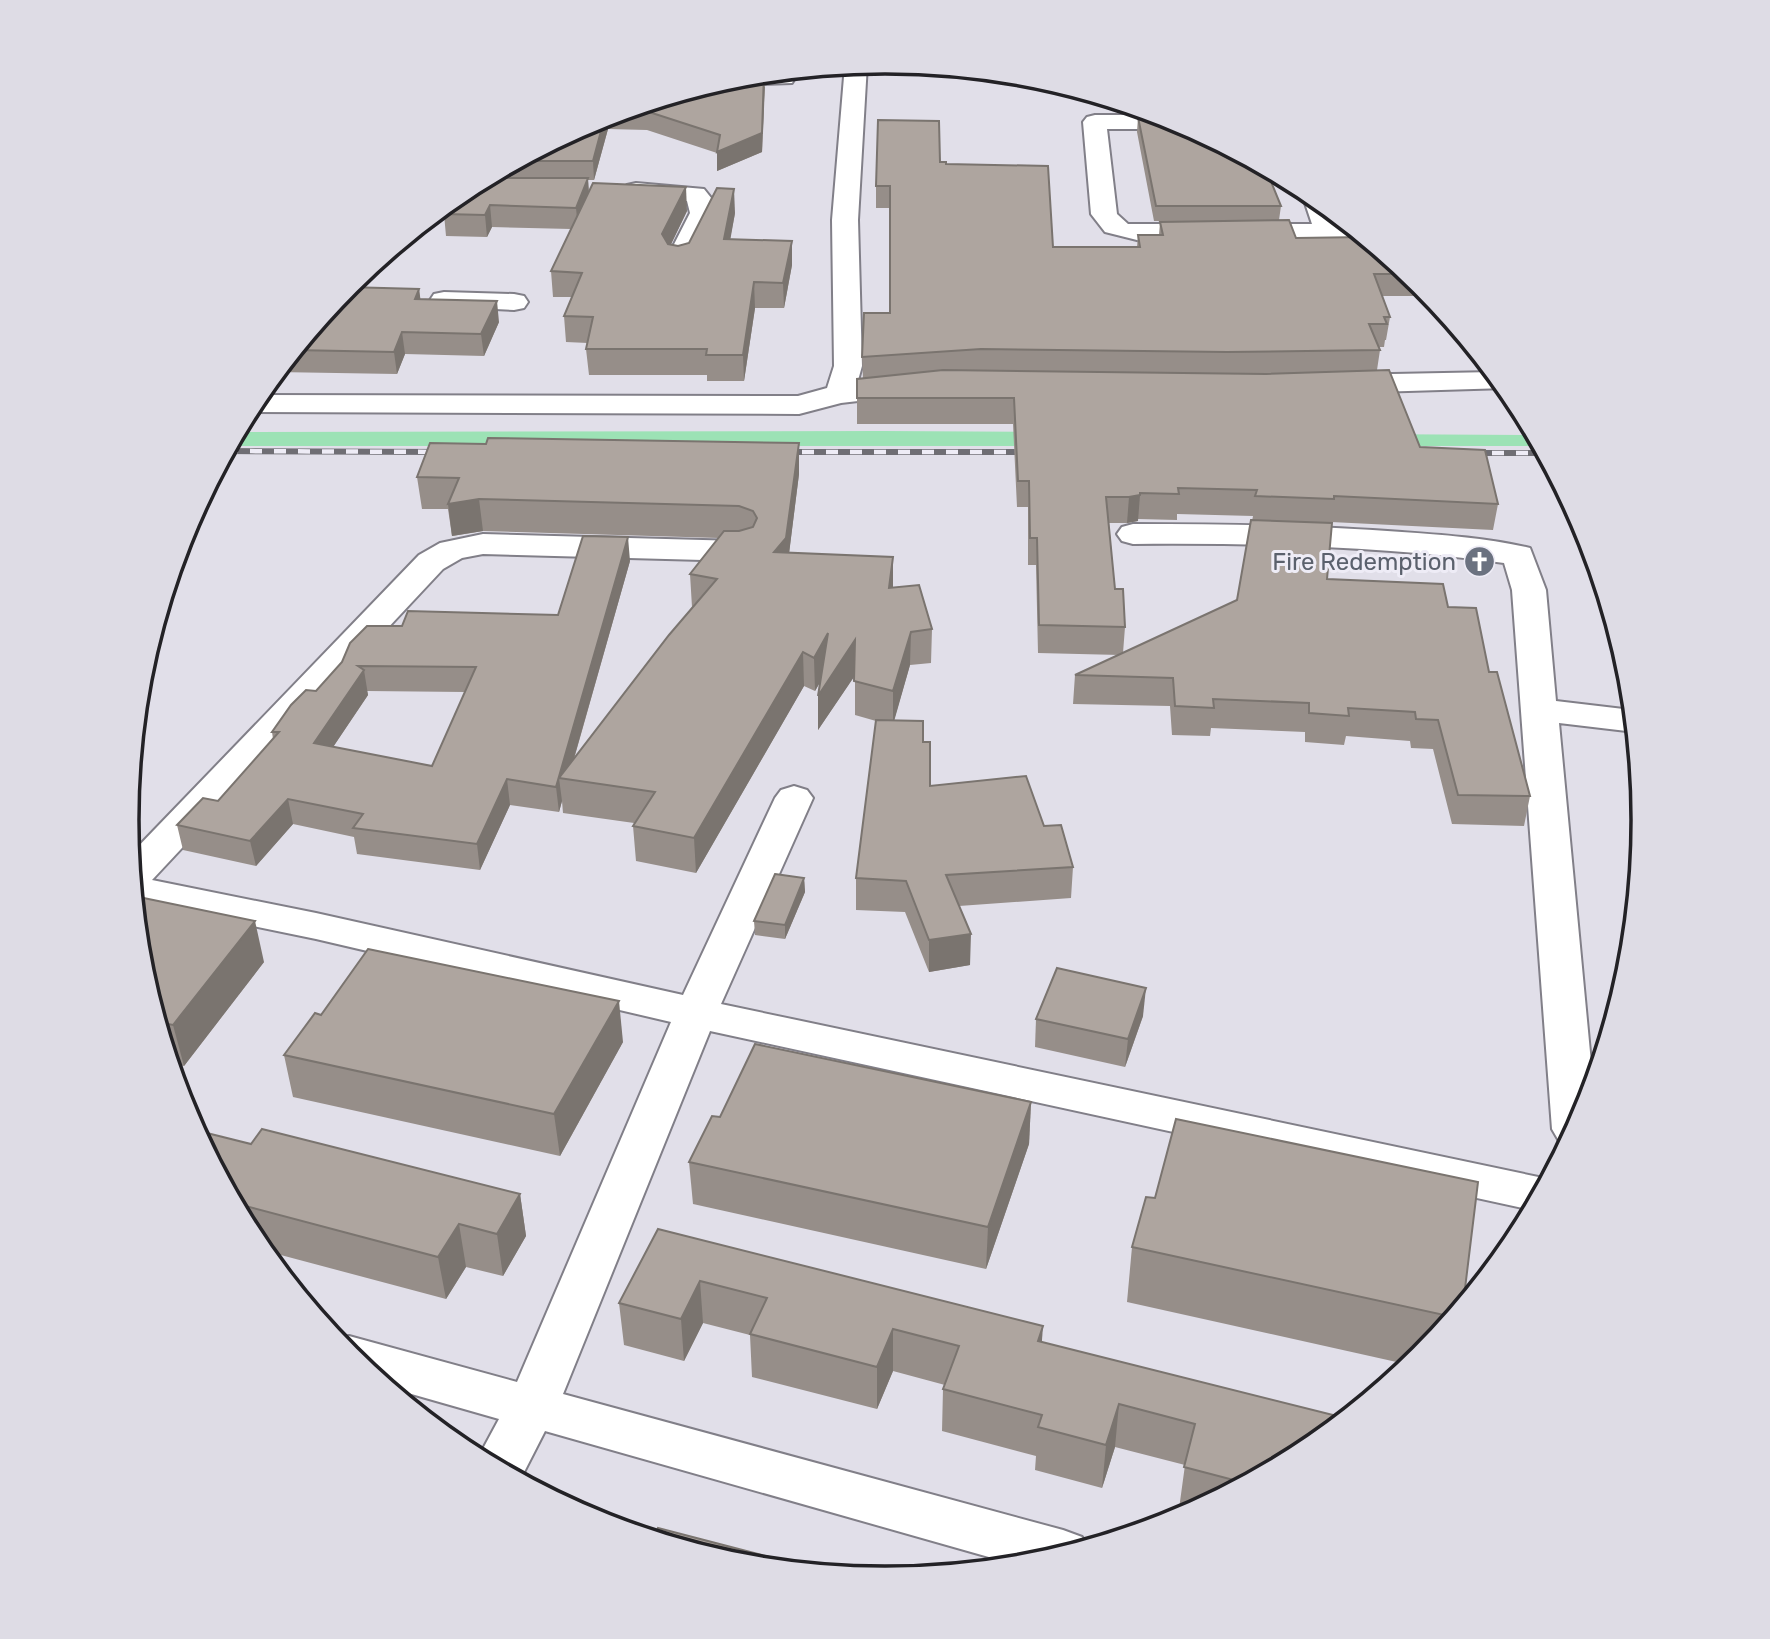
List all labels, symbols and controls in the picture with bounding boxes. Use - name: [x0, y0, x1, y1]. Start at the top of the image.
- church icon: Fire Redemption: [1462, 545, 1496, 579]
- place label: Fire Redemption: [1272, 548, 1456, 576]

